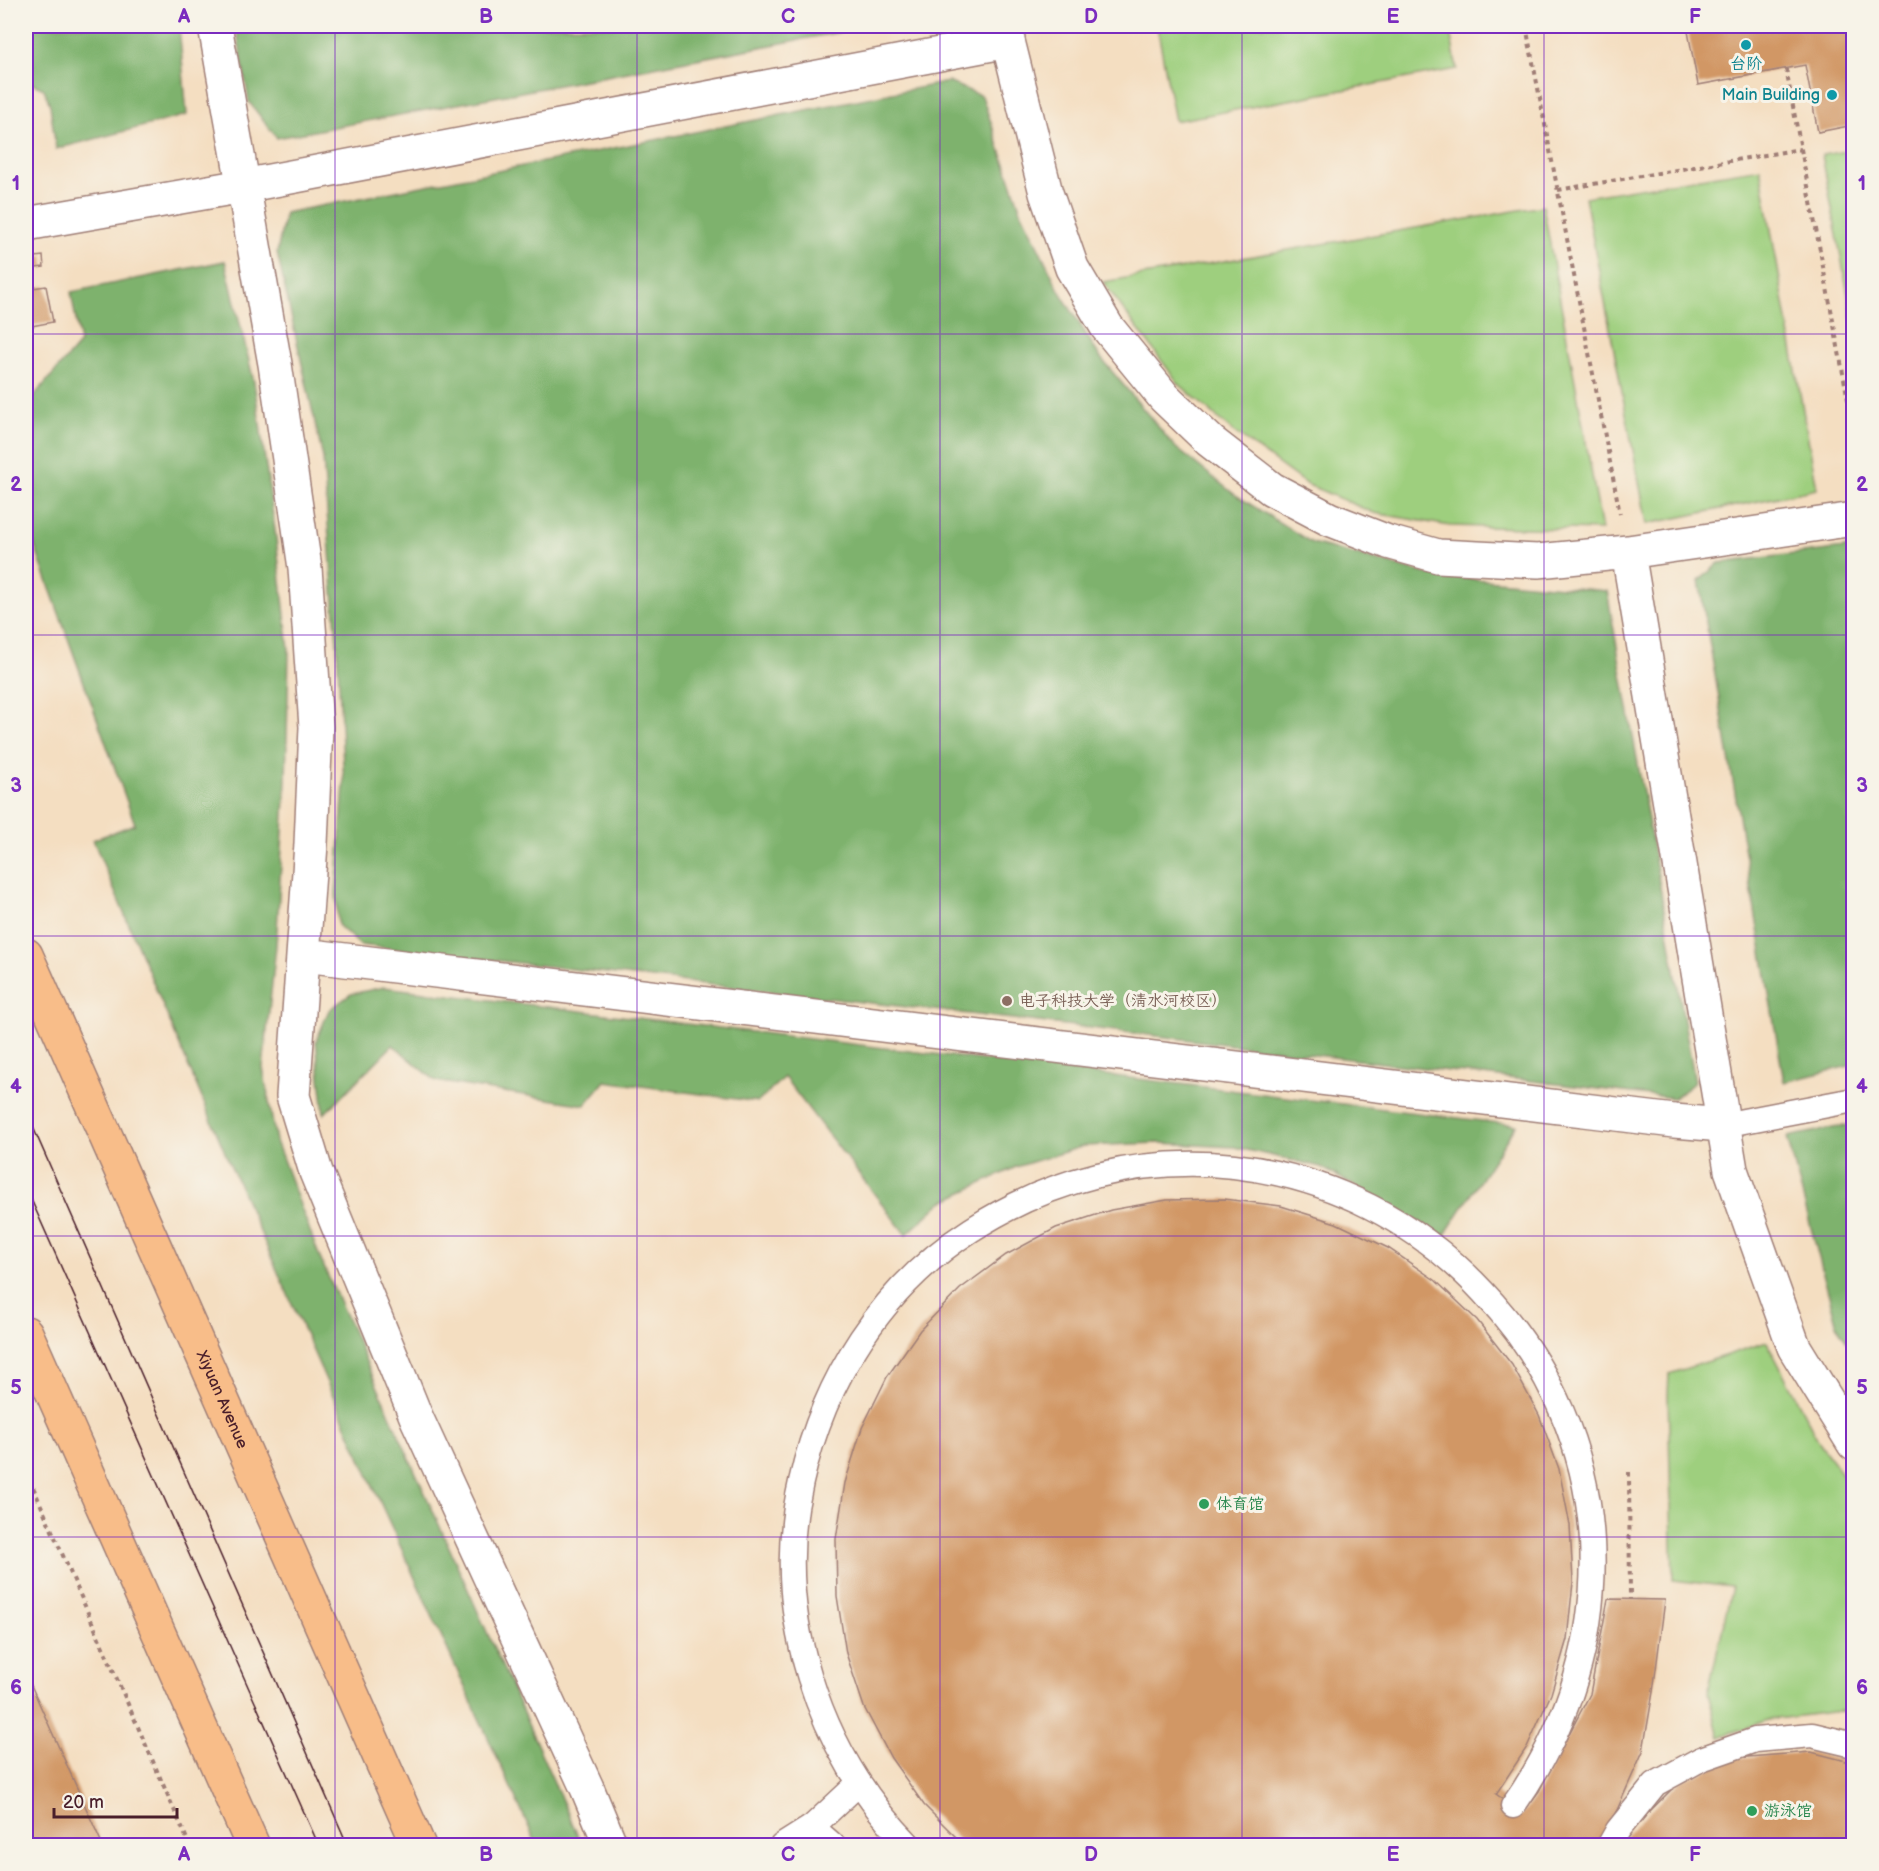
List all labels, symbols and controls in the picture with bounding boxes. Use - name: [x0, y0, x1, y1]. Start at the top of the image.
- text: A: [177, 5, 191, 29]
- text: B: [479, 5, 493, 29]
- text: C: [781, 5, 795, 29]
- text: D: [1084, 5, 1098, 29]
- text: E: [1387, 5, 1400, 29]
- text: F: [1689, 5, 1701, 29]
- marker: 台阶: [1739, 38, 1753, 52]
- place label: 台阶: [1730, 55, 1762, 74]
- place label: Main Building: [1722, 86, 1820, 105]
- marker: Main Building: [1825, 88, 1839, 102]
- text: 1: [12, 172, 20, 196]
- text: 1: [1858, 172, 1866, 196]
- text: 2: [10, 473, 22, 497]
- text: 2: [1856, 473, 1868, 497]
- text: 3: [10, 774, 22, 798]
- text: 3: [1856, 774, 1868, 798]
- place label: 电子科技大学（清水河校区）: [1019, 992, 1227, 1011]
- marker: 电子科技大学（清水河校区）: [1000, 994, 1014, 1008]
- text: 4: [10, 1075, 22, 1099]
- text: 4: [1856, 1075, 1868, 1099]
- street label: Xiyuan Avenue: [192, 1347, 252, 1452]
- text: 5: [10, 1376, 22, 1400]
- text: 5: [1856, 1376, 1868, 1400]
- place label: 体育馆: [1216, 1495, 1264, 1514]
- marker: 体育馆: [1197, 1497, 1211, 1511]
- text: 6: [10, 1676, 22, 1700]
- text: 6: [1856, 1676, 1868, 1700]
- scale bar: [54, 1781, 177, 1819]
- text: 20 m: [63, 1792, 104, 1813]
- place label: 游泳馆: [1764, 1802, 1812, 1821]
- marker: 游泳馆: [1745, 1804, 1759, 1818]
- text: A: [177, 1843, 191, 1867]
- text: B: [479, 1843, 493, 1867]
- text: C: [781, 1843, 795, 1867]
- text: D: [1084, 1843, 1098, 1867]
- text: E: [1387, 1843, 1400, 1867]
- text: F: [1689, 1843, 1701, 1867]

